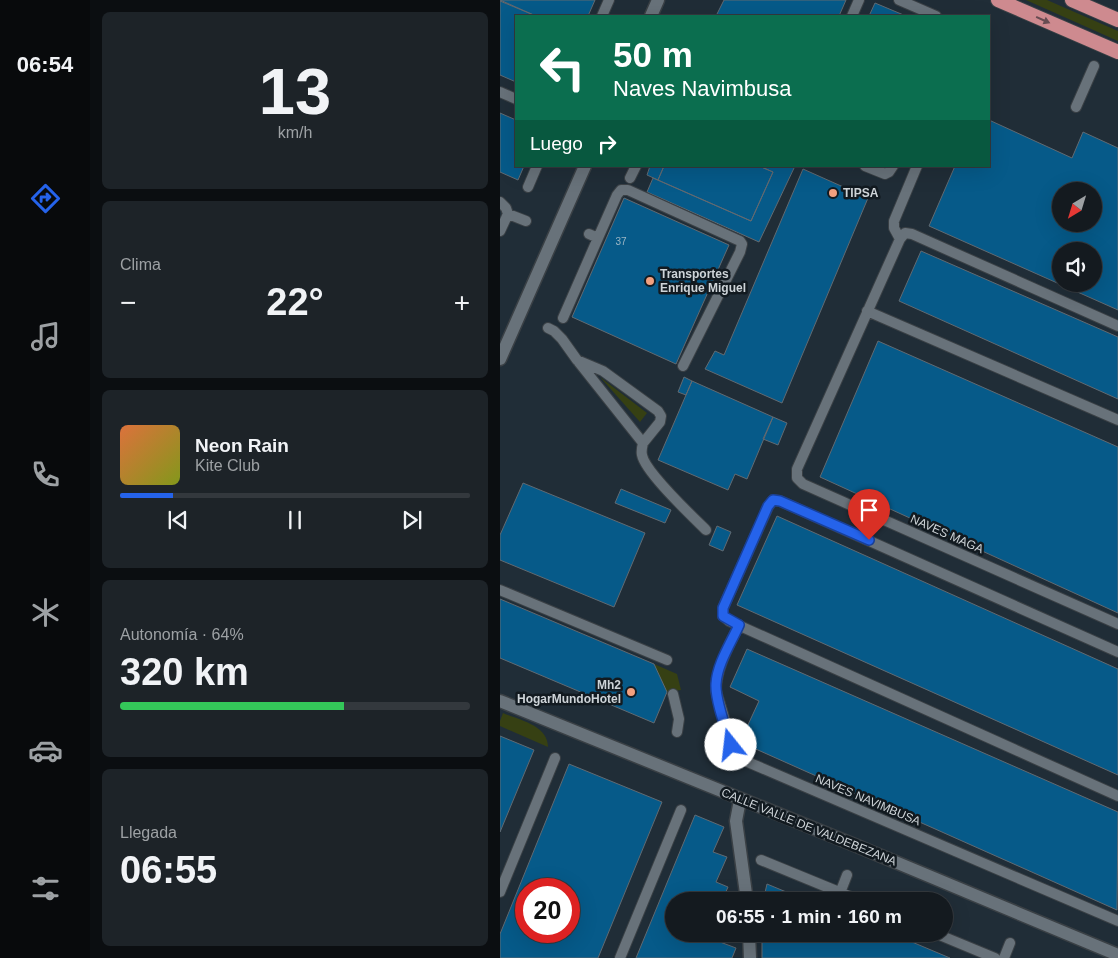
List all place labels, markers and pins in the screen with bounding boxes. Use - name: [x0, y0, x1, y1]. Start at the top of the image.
- place label: TIPSA: [843, 186, 879, 200]
- marker: TIPSA: [827, 187, 839, 199]
- place label: Transportes Enrique Miguel: [660, 267, 746, 295]
- marker: Transportes Enrique Miguel: [644, 275, 656, 287]
- pin: [848, 489, 890, 540]
- place label: Mh2 HogarMundoHotel: [517, 678, 621, 706]
- marker: Mh2 HogarMundoHotel: [625, 686, 637, 698]

